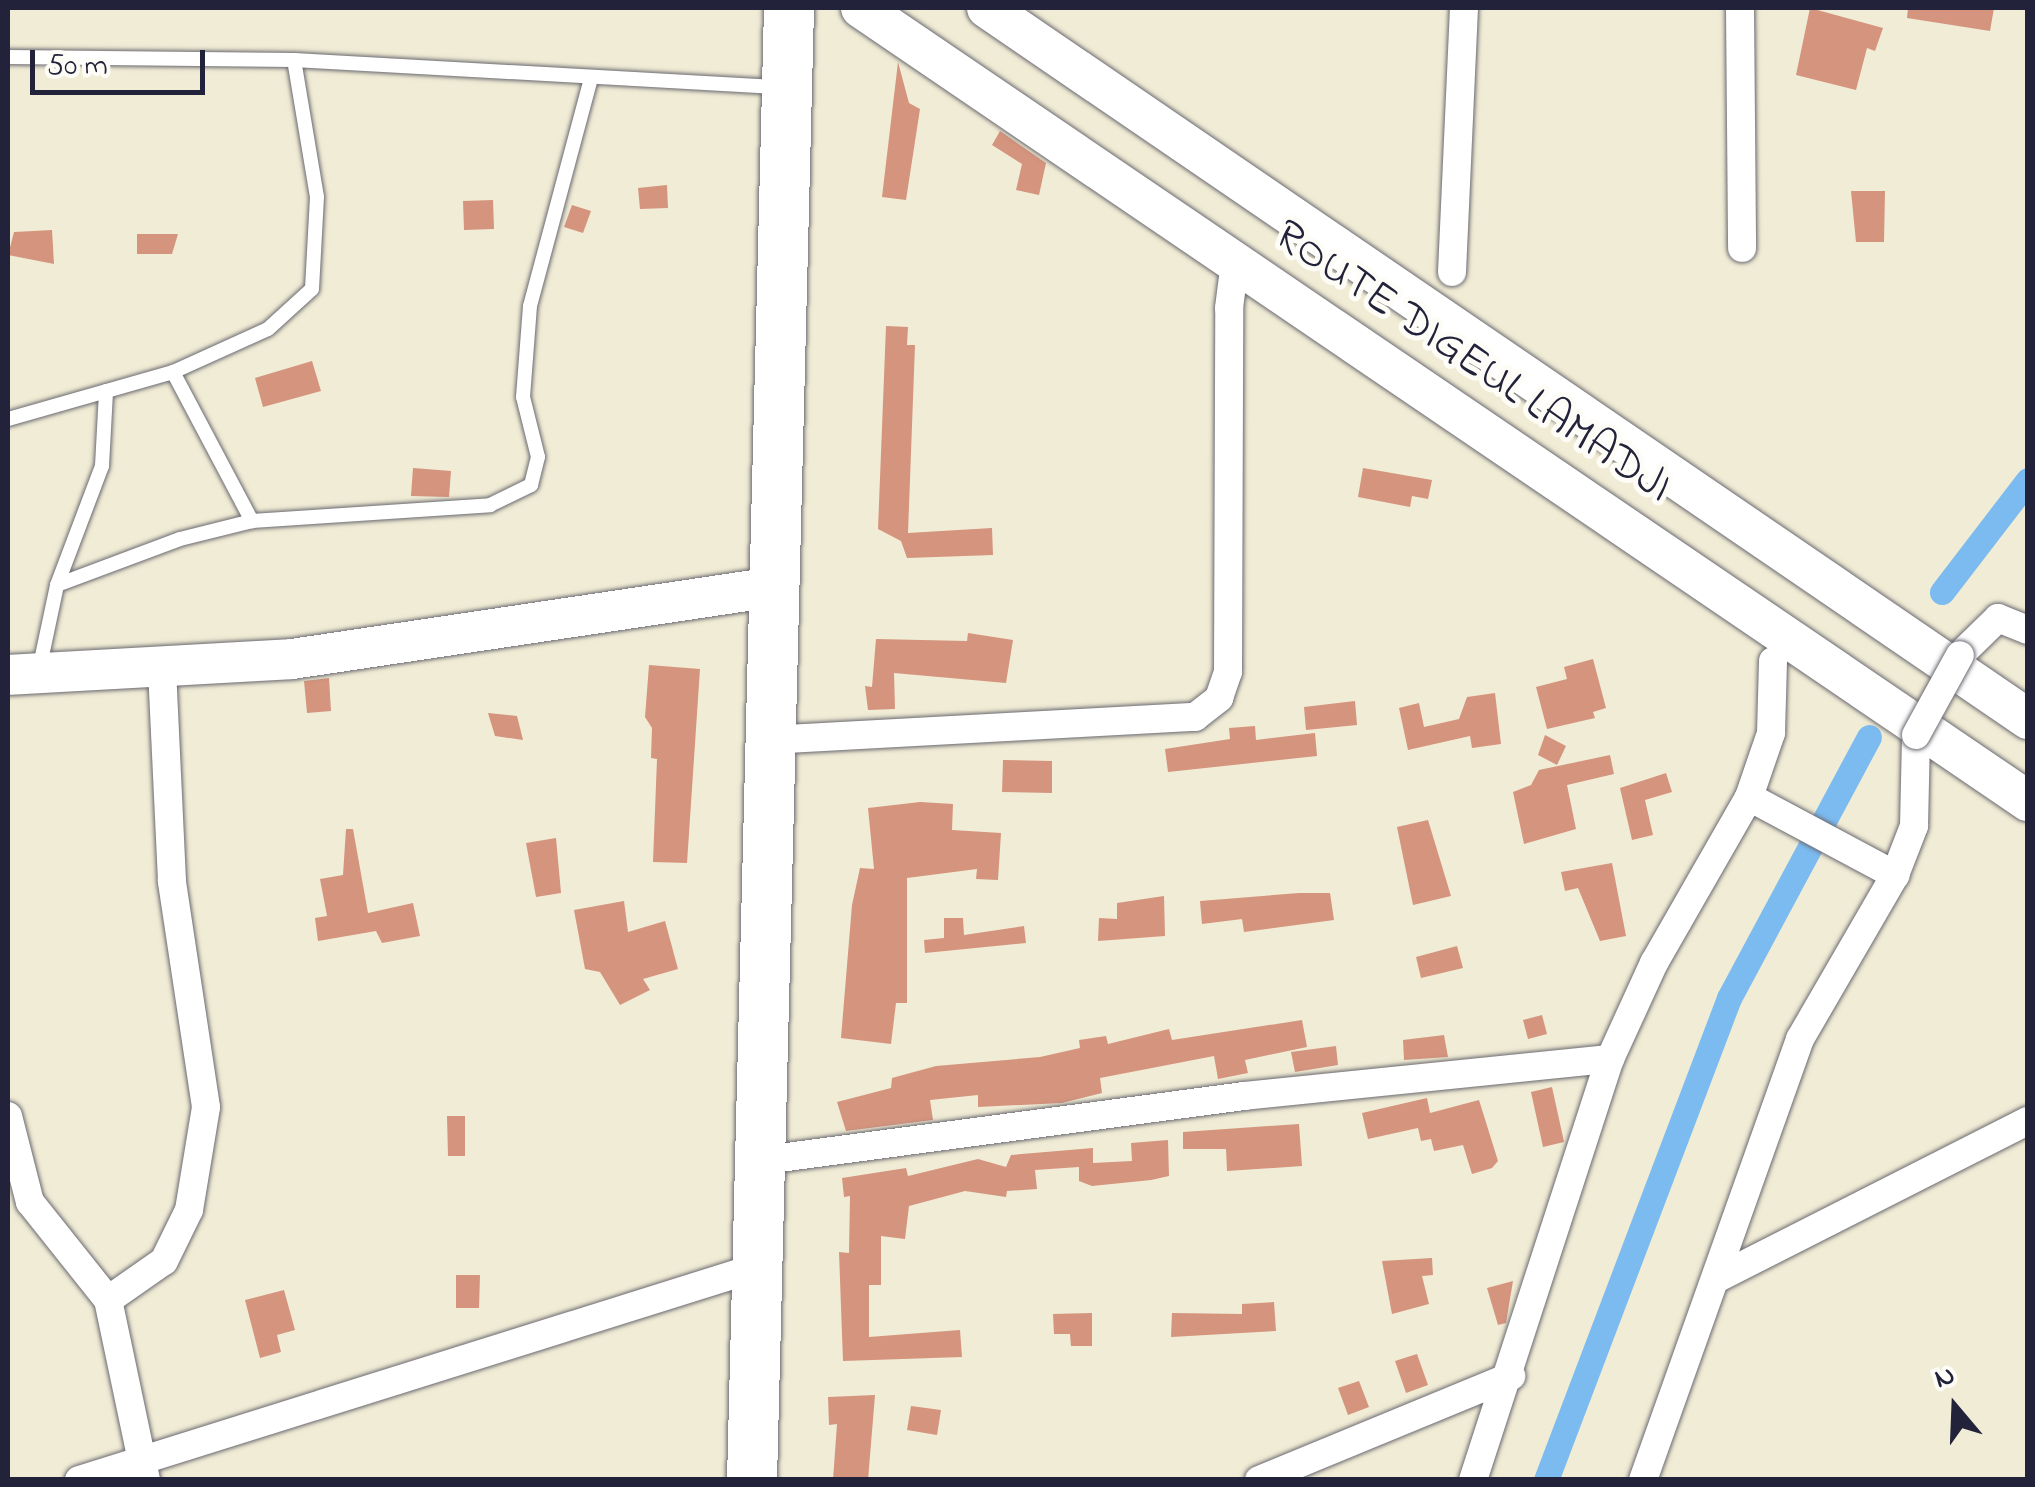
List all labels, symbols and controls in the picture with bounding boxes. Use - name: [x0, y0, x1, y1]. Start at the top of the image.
- scale bar: [35, 30, 210, 92]
- text: 50 m: [47, 45, 108, 89]
- street label: ROUTE DIGEUL LAMADJI: [1263, 210, 1681, 516]
- text: N: [1929, 1356, 1961, 1401]
- north arrow: [1905, 1357, 2005, 1457]

